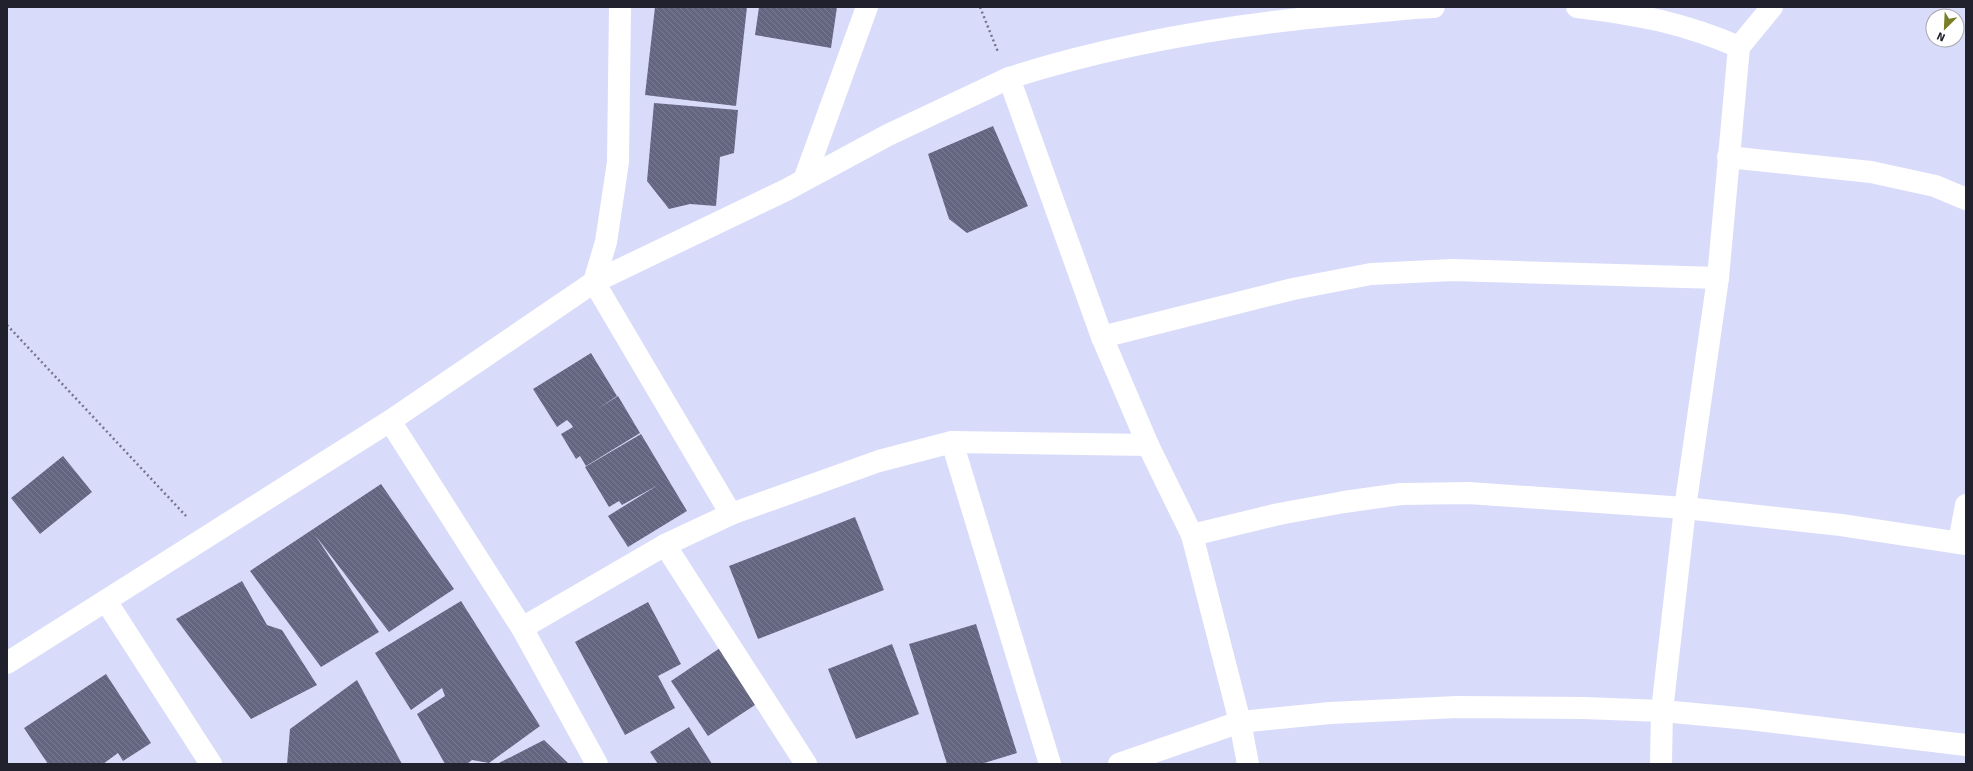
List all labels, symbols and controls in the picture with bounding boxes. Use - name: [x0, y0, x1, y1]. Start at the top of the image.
- north arrow: [1925, 8, 1965, 48]
- text: N: [1935, 29, 1947, 44]

